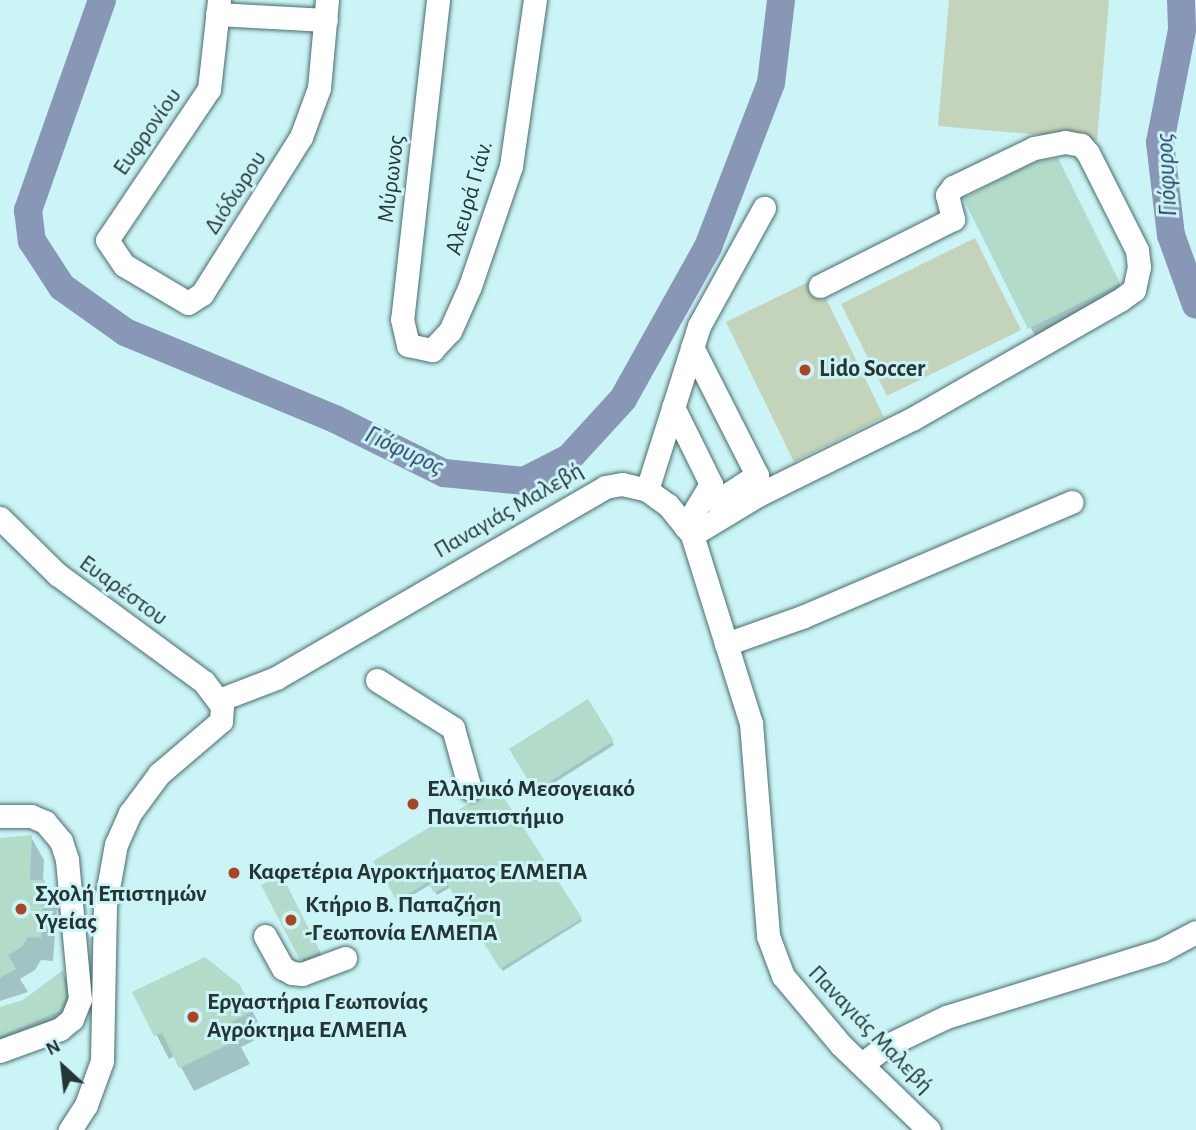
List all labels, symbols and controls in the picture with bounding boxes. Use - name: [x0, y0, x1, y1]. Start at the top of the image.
- street label: Ευφρονίου: [107, 83, 189, 181]
- street label: Μύρωνος: [372, 133, 412, 225]
- water label: Γιόφυρος: [1149, 133, 1185, 217]
- street label: Αλευρά Γιάν.: [440, 137, 500, 259]
- street label: Διόδωρου: [198, 146, 274, 240]
- place label: Lido Soccer: [819, 356, 925, 384]
- marker: Lido Soccer: [797, 362, 813, 378]
- water label: Γιόφυρος: [360, 419, 448, 483]
- street label: Παναγιάς Μαλεβή: [429, 457, 589, 565]
- street label: Ευαρέστου: [73, 549, 173, 633]
- place label: Ελληνικό Μεσογειακό Πανεπιστήμιο: [427, 776, 635, 832]
- marker: Ελληνικό Μεσογειακό Πανεπιστήμιο: [405, 796, 421, 812]
- place label: Καφετέρια Αγροκτήματος ΕΛΜΕΠΑ: [248, 859, 587, 887]
- marker: Καφετέρια Αγροκτήματος ΕΛΜΕΠΑ: [226, 865, 242, 881]
- place label: Σχολή Επιστημών Υγείας: [35, 881, 207, 937]
- place label: Κτήριο Β. Παπαζήση -Γεωπονία ΕΛΜΕΠΑ: [305, 892, 501, 948]
- marker: Σχολή Επιστημών Υγείας: [13, 901, 29, 917]
- marker: Κτήριο Β. Παπαζήση -Γεωπονία ΕΛΜΕΠΑ: [283, 912, 299, 928]
- street label: Παναγιάς Μαλεβή: [801, 960, 939, 1100]
- place label: Εργαστήρια Γεωπονίας Αγρόκτημα ΕΛΜΕΠΑ: [207, 989, 428, 1045]
- marker: Εργαστήρια Γεωπονίας Αγρόκτημα ΕΛΜΕΠΑ: [185, 1009, 201, 1025]
- north arrow: [28, 1032, 98, 1102]
- text: N: [43, 1036, 63, 1059]

